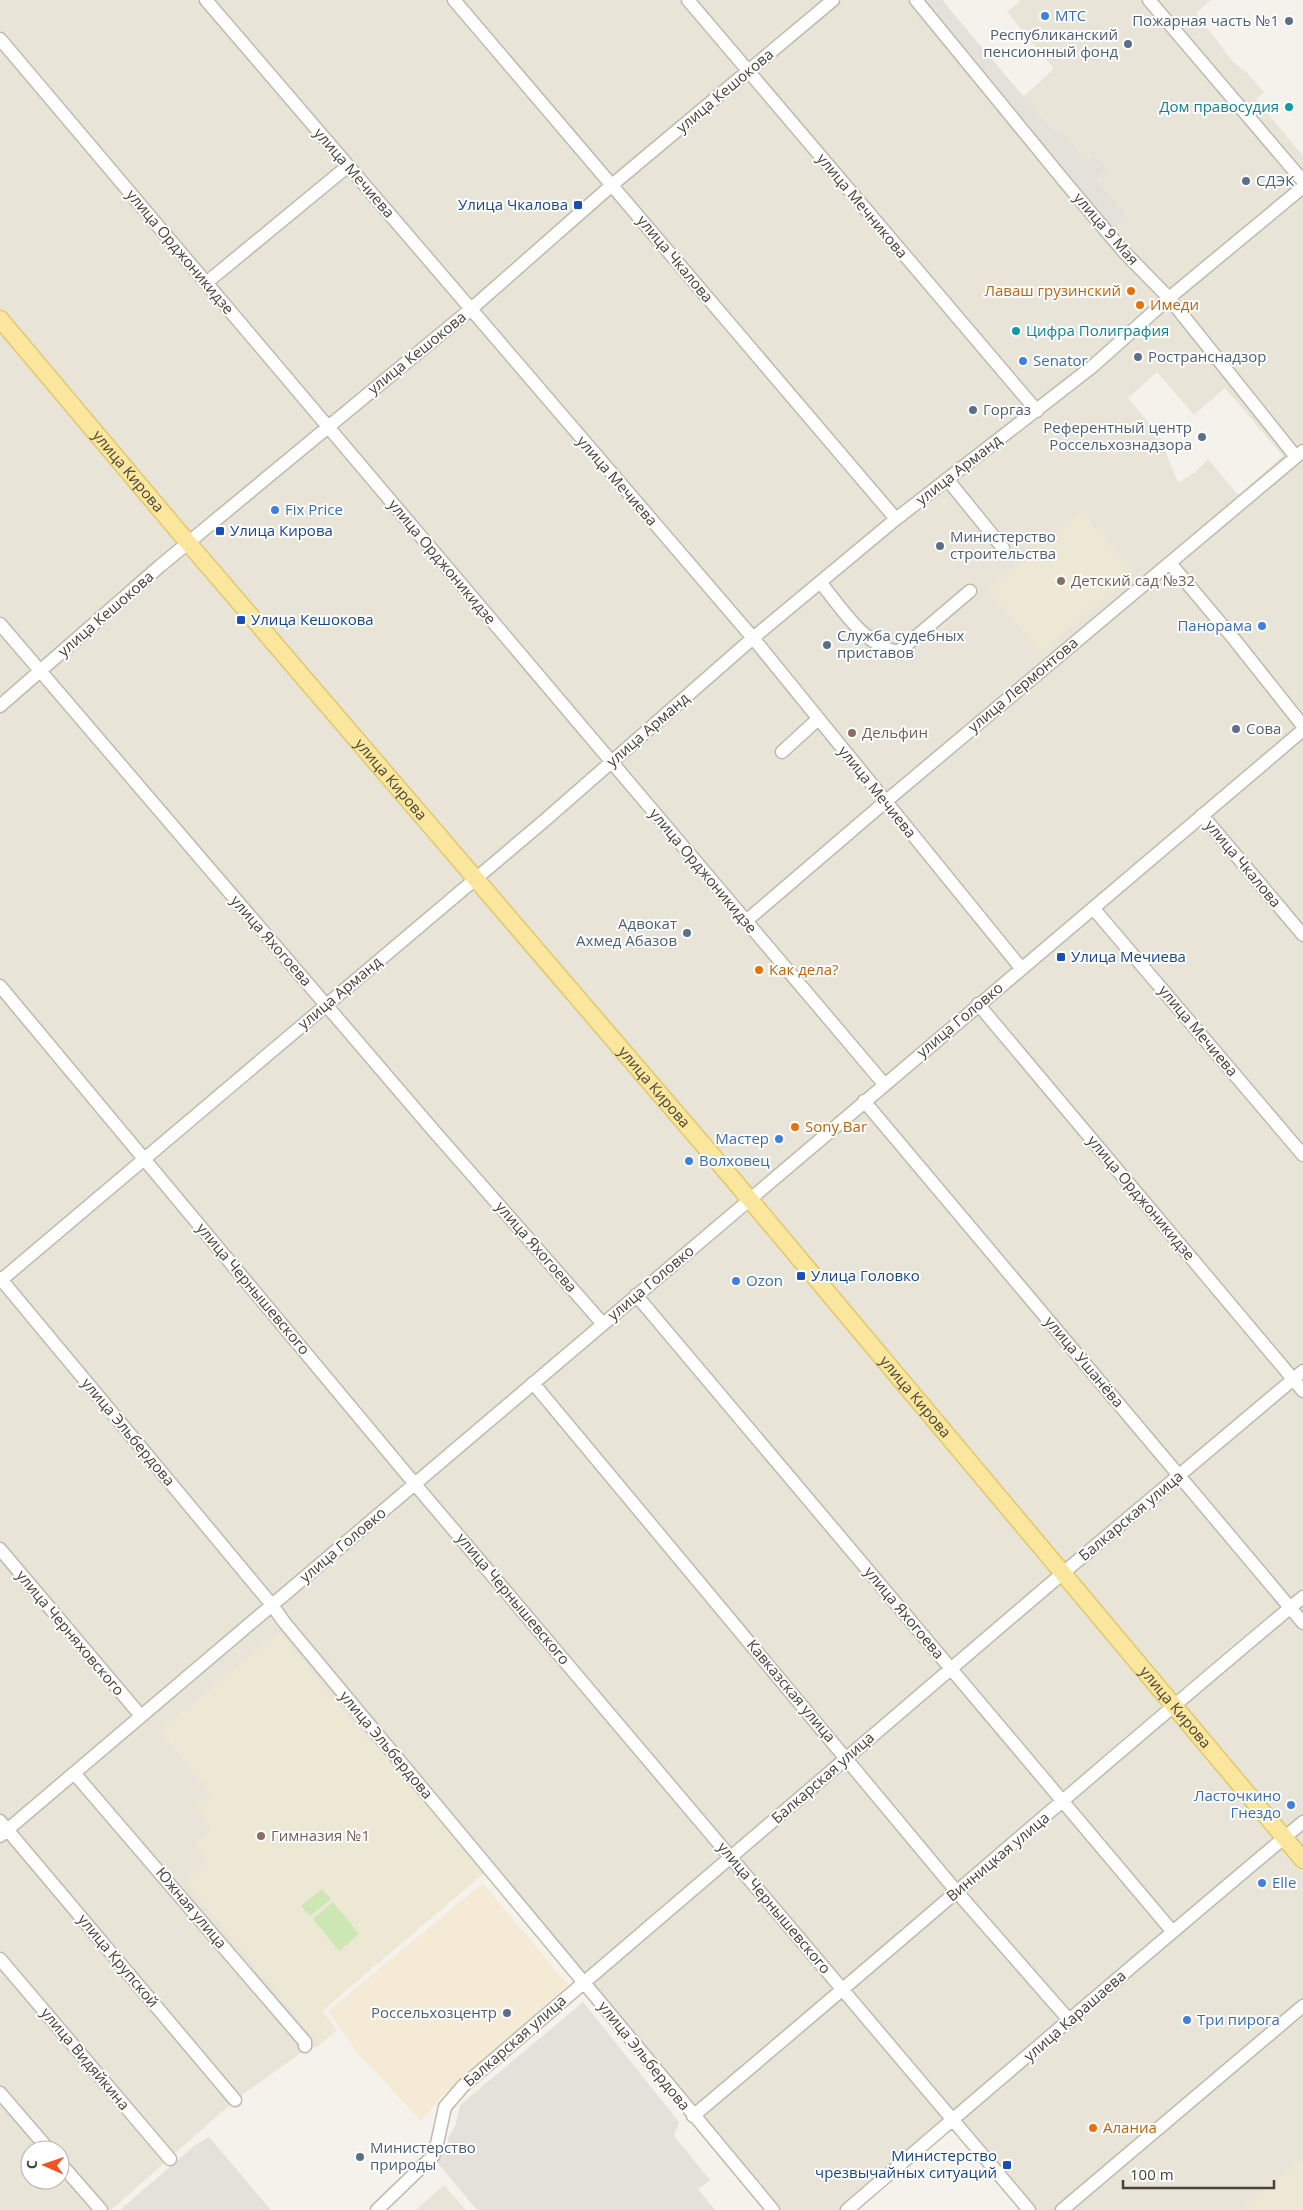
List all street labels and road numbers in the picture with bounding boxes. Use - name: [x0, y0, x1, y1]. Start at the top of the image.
- street label: улица Кешокова: [672, 44, 777, 137]
- street label: улица Мечиева: [310, 123, 399, 222]
- street label: улица Мечникова: [813, 149, 913, 262]
- street label: улица Орджоникидзе: [123, 185, 239, 318]
- street label: улица 9 Мая: [1070, 188, 1144, 269]
- street label: улица Чкалова: [633, 210, 718, 306]
- street label: улица Кешокова: [363, 306, 470, 398]
- street label: улица Кирова: [89, 426, 169, 516]
- street label: улица Арманд: [911, 429, 1006, 509]
- street label: улица Мечиева: [573, 431, 662, 530]
- street label: улица Орджоникидзе: [385, 495, 501, 628]
- street label: улица Кешокова: [53, 566, 158, 660]
- street label: улица Лермонтова: [963, 632, 1082, 736]
- street label: улица Арманд: [602, 688, 693, 771]
- street label: улица Кирова: [351, 734, 432, 824]
- street label: улица Мечиева: [834, 741, 921, 842]
- street label: улица Орджоникидзе: [646, 804, 762, 937]
- street label: улица Чкалова: [1201, 815, 1286, 911]
- street label: улица Яхогоева: [227, 891, 317, 990]
- street label: улица Арманд: [293, 951, 386, 1033]
- street label: улица Головко: [912, 977, 1007, 1061]
- street label: улица Мечиева: [1155, 981, 1243, 1080]
- street label: улица Кирова: [614, 1042, 695, 1132]
- street label: улица Орджоникидзе: [1084, 1131, 1200, 1264]
- street label: улица Яхогоева: [492, 1197, 582, 1296]
- street label: улица Чернышевского: [193, 1218, 315, 1358]
- street label: улица Головко: [603, 1240, 698, 1324]
- street label: улица Ушанёва: [1041, 1312, 1129, 1411]
- street label: улица Кирова: [876, 1351, 956, 1441]
- street label: улица Эльбердова: [78, 1373, 180, 1490]
- street label: Балкарская улица: [1074, 1466, 1187, 1565]
- street label: улица Головко: [295, 1502, 390, 1586]
- street label: улица Чернышевского: [453, 1528, 575, 1668]
- street label: улица Яхогоева: [860, 1562, 949, 1663]
- street label: улица Черняховского: [12, 1565, 129, 1699]
- street label: Кавказская улица: [743, 1635, 841, 1746]
- street label: улица Кирова: [1136, 1662, 1216, 1752]
- street label: улица Эльбердова: [336, 1686, 438, 1803]
- street label: Балкарская улица: [767, 1727, 878, 1828]
- street label: Винницкая улица: [942, 1807, 1053, 1905]
- street label: улица Чернышевского: [714, 1837, 836, 1977]
- street label: Южная улица: [152, 1863, 232, 1952]
- street label: улица Крупской: [74, 1910, 164, 2011]
- street label: улица Карашаева: [1019, 1965, 1130, 2065]
- street label: Балкарская улица: [459, 1990, 570, 2091]
- street label: улица Эльбердова: [594, 1997, 695, 2114]
- street label: улица Видяйкина: [37, 2003, 135, 2114]

